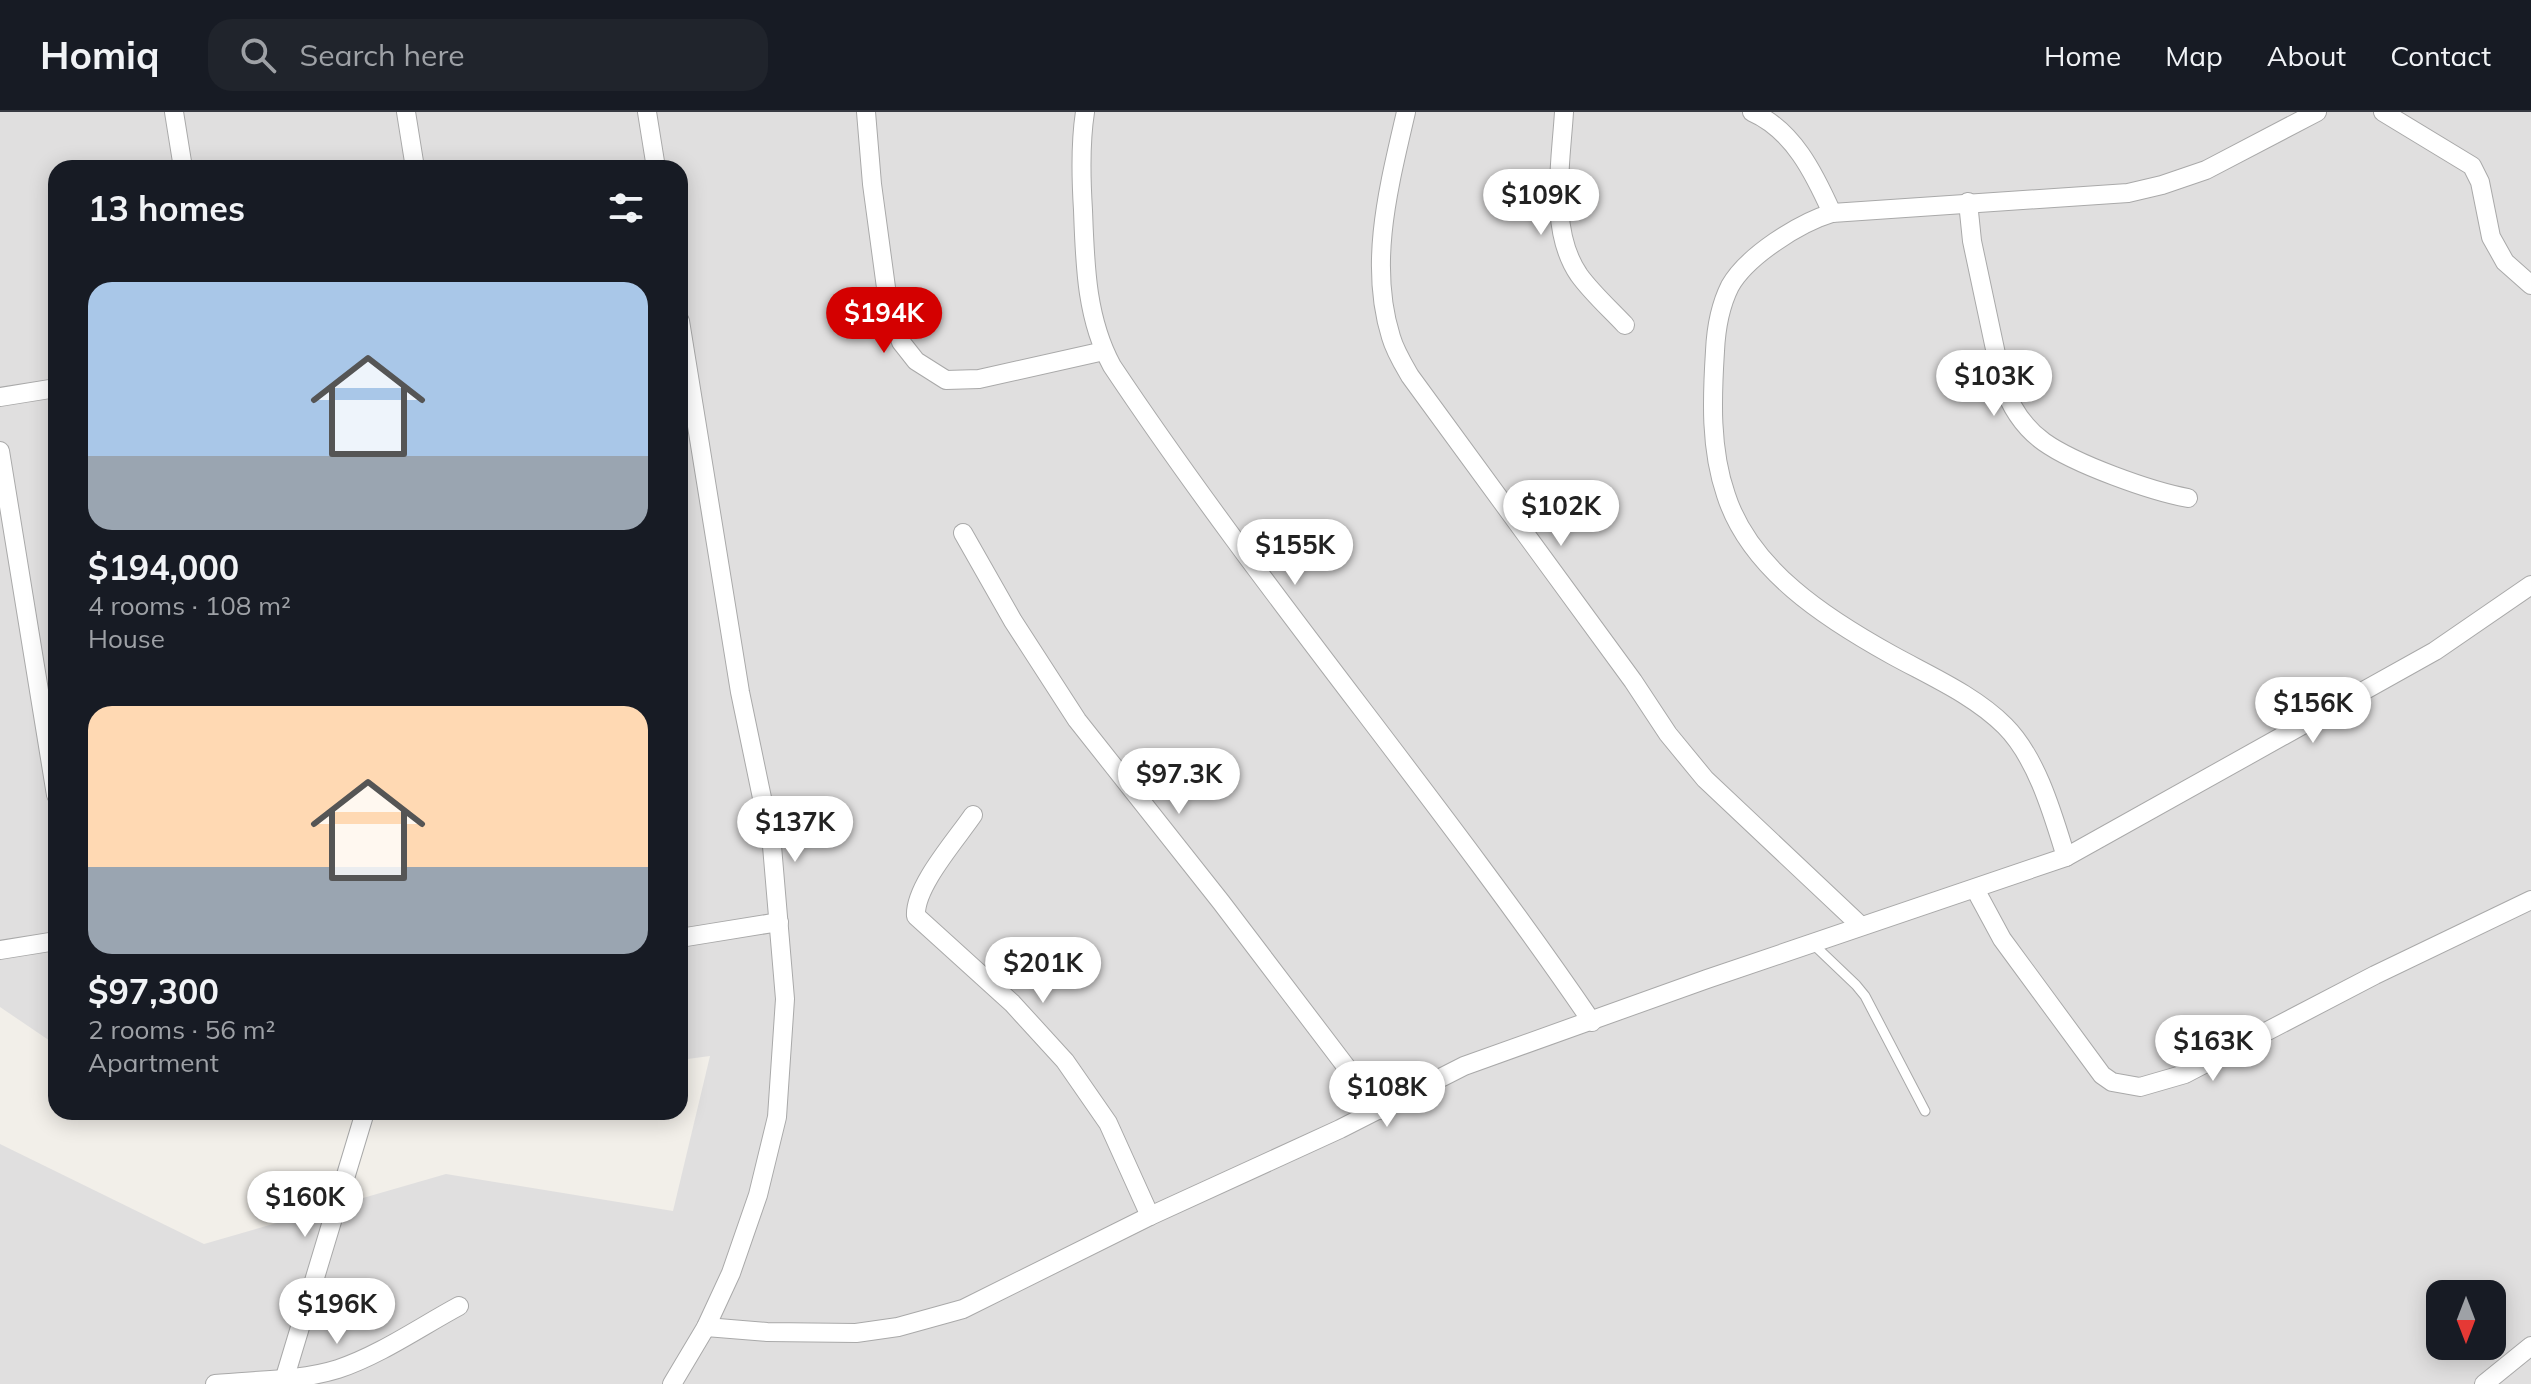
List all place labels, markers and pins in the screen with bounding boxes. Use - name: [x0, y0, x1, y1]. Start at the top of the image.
- pin: $109K: [1485, 169, 1597, 237]
- pin: $194K: [828, 287, 940, 355]
- pin: $103K: [1938, 350, 2050, 418]
- pin: $102K: [1505, 480, 1617, 548]
- pin: $155K: [1239, 519, 1351, 587]
- pin: $156K: [2257, 677, 2369, 745]
- pin: $97.3K: [1114, 748, 1244, 816]
- pin: $137K: [739, 796, 851, 864]
- pin: $201K: [987, 937, 1099, 1005]
- pin: $163K: [2157, 1015, 2269, 1083]
- pin: $108K: [1331, 1061, 1443, 1129]
- pin: $160K: [249, 1171, 361, 1239]
- pin: $196K: [281, 1278, 393, 1346]

